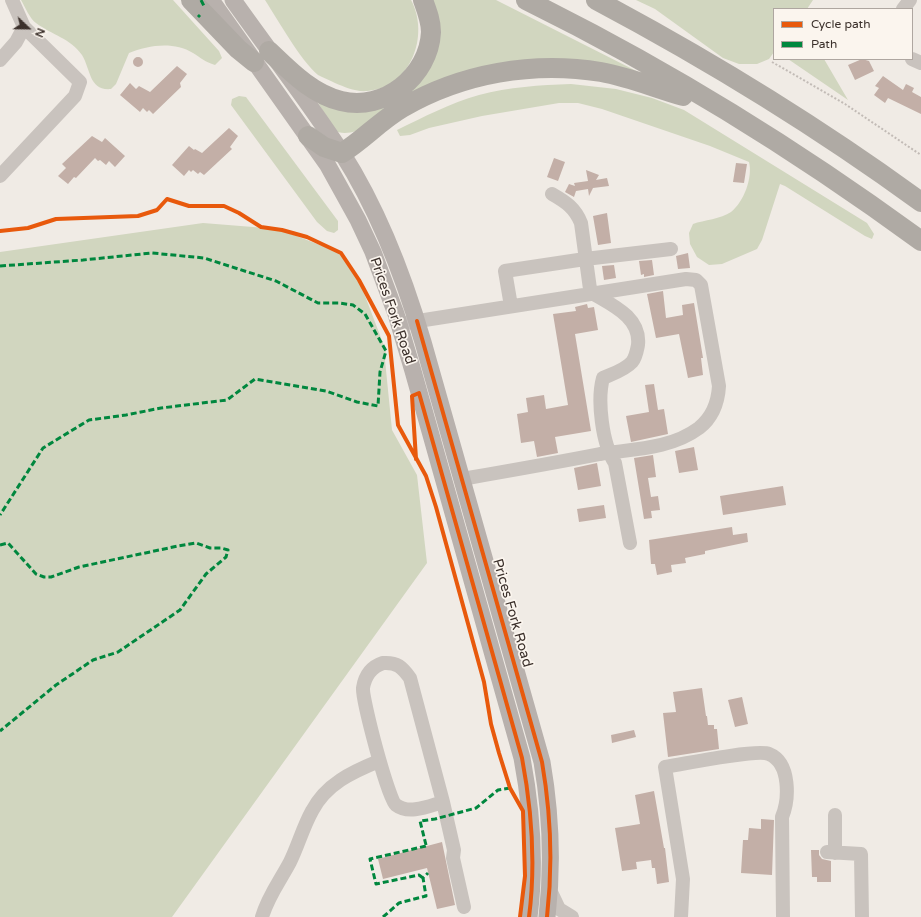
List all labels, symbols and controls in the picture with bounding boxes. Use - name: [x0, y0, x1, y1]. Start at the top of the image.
- north arrow: [8, 8, 48, 48]
- legend: [773, 8, 913, 60]
- text: Cycle path: [811, 17, 870, 31]
- text: N: [32, 26, 47, 39]
- text: Path: [811, 37, 837, 51]
- street label: Prices Fork Road: [366, 255, 418, 367]
- street label: Prices Fork Road: [488, 557, 536, 669]

